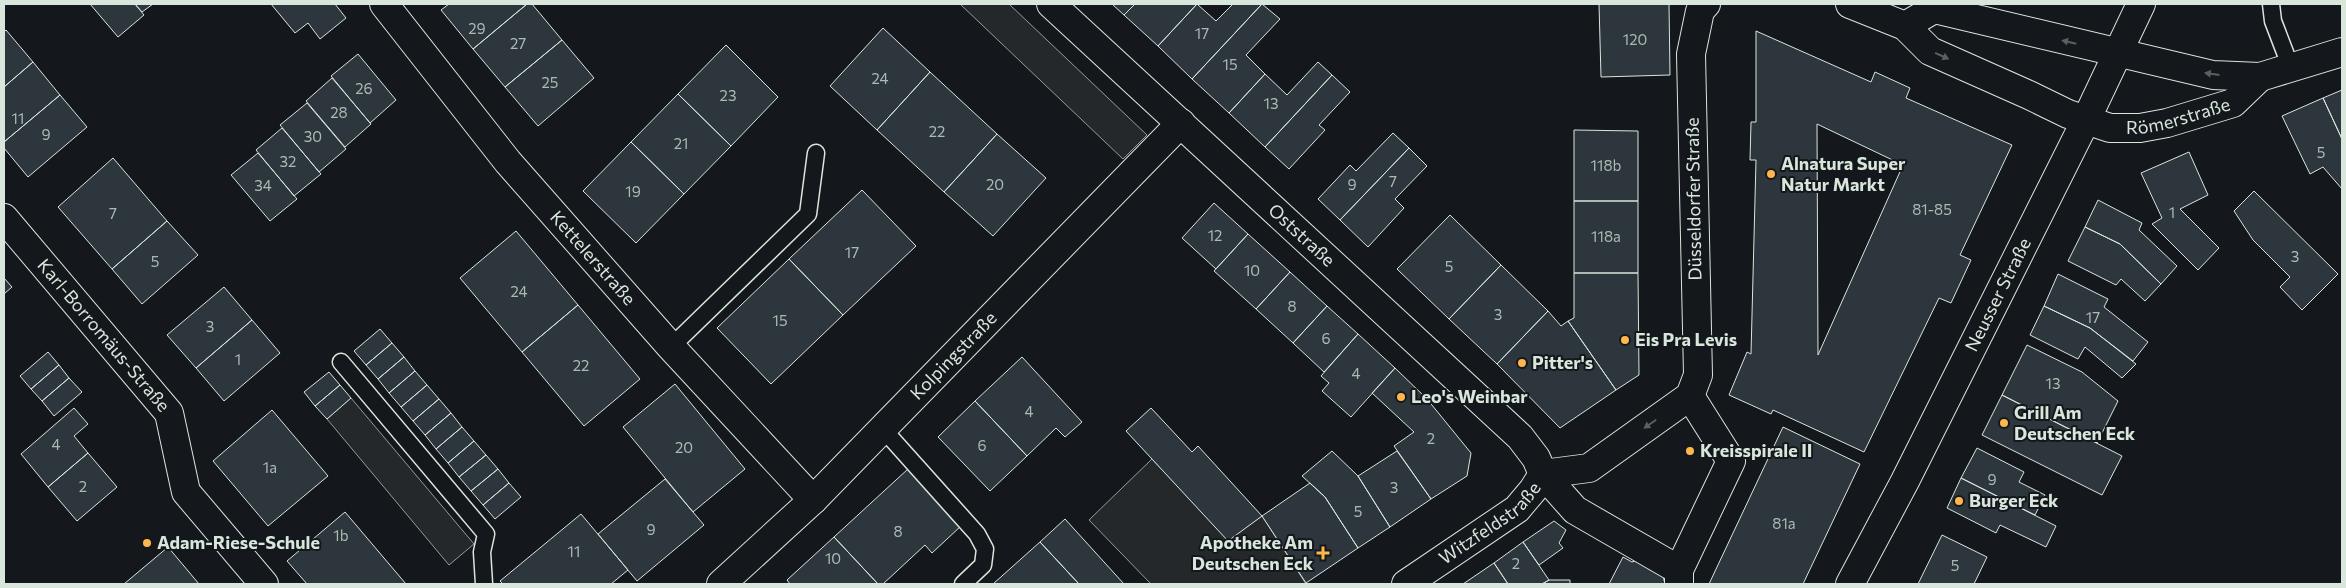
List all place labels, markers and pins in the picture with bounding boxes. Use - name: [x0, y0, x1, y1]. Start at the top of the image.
- place label: Alnatura Super Natur Markt: [1781, 152, 1906, 195]
- marker: Alnatura Super Natur Markt: [1765, 168, 1777, 180]
- place label: Eis Pra Levis: [1635, 328, 1737, 350]
- marker: Eis Pra Levis: [1619, 334, 1631, 346]
- place label: Pitter's: [1532, 351, 1593, 373]
- marker: Pitter's: [1516, 357, 1528, 369]
- place label: Leo's Weinbar: [1411, 385, 1528, 407]
- marker: Leo's Weinbar: [1395, 391, 1407, 403]
- place label: Grill Am Deutschen Eck: [2014, 401, 2136, 444]
- marker: Grill Am Deutschen Eck: [1998, 417, 2010, 429]
- place label: Kreisspirale II: [1700, 439, 1813, 461]
- marker: Kreisspirale II: [1684, 445, 1696, 457]
- place label: Burger Eck: [1969, 489, 2059, 511]
- marker: Burger Eck: [1953, 495, 1965, 507]
- place label: Adam-Riese-Schule: [157, 531, 320, 553]
- place label: Apotheke Am Deutschen Eck: [1192, 531, 1314, 574]
- marker: Adam-Riese-Schule: [141, 537, 153, 549]
- marker: Apotheke Am Deutschen Eck: [1317, 547, 1329, 559]

